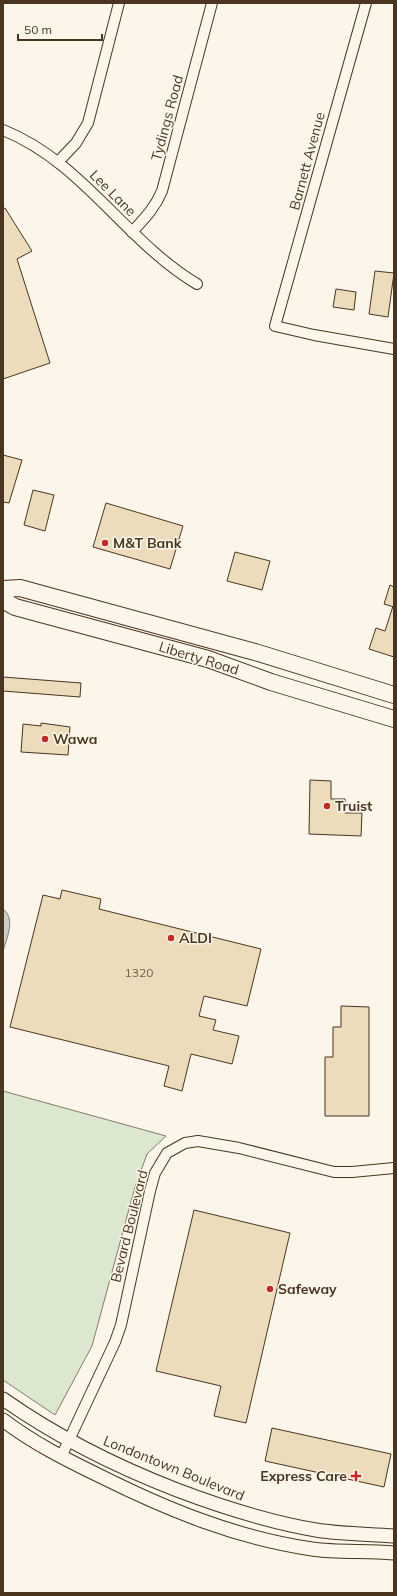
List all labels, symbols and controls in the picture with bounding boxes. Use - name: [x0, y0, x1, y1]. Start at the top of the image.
- scale bar: [18, 16, 102, 42]
- text: 50 m: [24, 22, 52, 37]
- street label: Tydings Road: [147, 73, 187, 163]
- street label: Barnett Avenue: [285, 110, 329, 212]
- street label: Lee Lane: [86, 166, 140, 220]
- place label: M&T Bank: [113, 534, 182, 552]
- marker: M&T Bank: [100, 538, 110, 548]
- street label: Liberty Road: [157, 637, 241, 679]
- place label: Wawa: [53, 730, 97, 748]
- marker: Wawa: [40, 734, 50, 744]
- place label: Truist: [335, 797, 373, 815]
- marker: Truist: [322, 801, 332, 811]
- place label: ALDI: [179, 929, 212, 947]
- marker: ALDI: [166, 933, 176, 943]
- house number: 1320: [125, 965, 153, 980]
- street label: Bevard Boulevard: [106, 1168, 152, 1284]
- place label: Safeway: [278, 1280, 337, 1298]
- marker: Safeway: [265, 1284, 275, 1294]
- street label: Londontown Boulevard: [101, 1431, 247, 1505]
- place label: Express Care: [260, 1467, 347, 1485]
- marker: Express Care: [350, 1470, 362, 1482]

